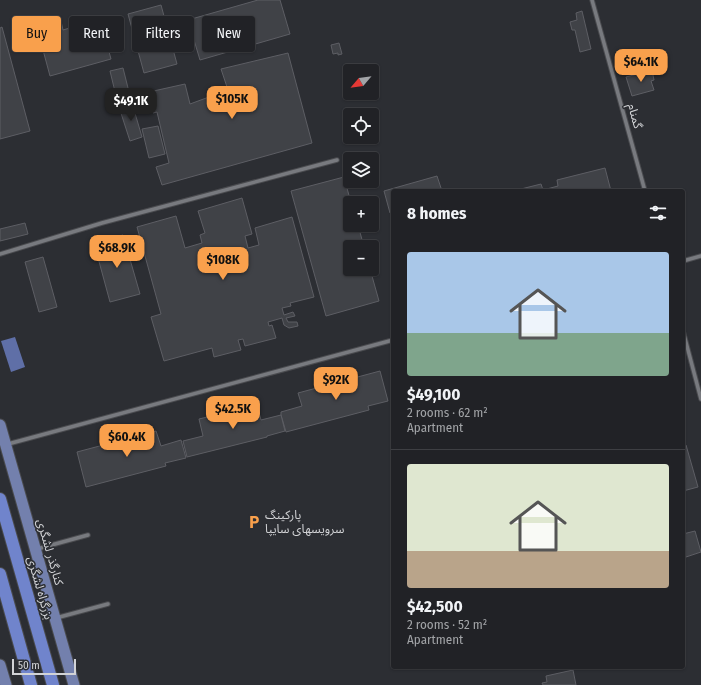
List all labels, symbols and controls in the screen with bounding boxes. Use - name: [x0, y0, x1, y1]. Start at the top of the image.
- chip: Buy: [12, 16, 61, 52]
- chip: Rent: [69, 16, 124, 52]
- chip: Filters: [132, 16, 194, 52]
- chip: New: [202, 16, 255, 52]
- pin: $64.1K: [608, 49, 674, 83]
- text: $64.1K: [624, 54, 658, 69]
- north arrow: [343, 64, 379, 100]
- map controls: [343, 64, 379, 276]
- pin: $105K: [204, 86, 260, 120]
- pin: $49.1K: [98, 88, 164, 122]
- text: $105K: [216, 91, 248, 106]
- text: $49.1K: [114, 93, 148, 108]
- street label: گمنام: [623, 102, 645, 132]
- button: locate: [343, 108, 379, 144]
- button: layers: [343, 152, 379, 188]
- button: +: [343, 196, 379, 232]
- icon: filters: [647, 202, 669, 224]
- text: 8 homes: [407, 203, 467, 224]
- pin: $68.9K: [84, 235, 150, 269]
- text: $68.9K: [98, 240, 136, 255]
- button: −: [343, 240, 379, 276]
- pin: $108K: [195, 247, 251, 281]
- text: $108K: [206, 252, 240, 267]
- icon: home: [502, 278, 574, 350]
- pin: $92K: [312, 367, 360, 401]
- text: $92K: [323, 372, 349, 387]
- text: $49,100: [407, 384, 461, 405]
- pin: $42.5K: [200, 396, 266, 430]
- text: $42.5K: [215, 401, 251, 416]
- text: 2 rooms · 62 m²: [407, 405, 488, 420]
- text: Apartment: [407, 420, 463, 435]
- pin: $60.4K: [94, 424, 160, 458]
- text: $60.4K: [108, 429, 146, 444]
- icon: home: [502, 490, 574, 562]
- place label: پارکینگ سرویسهای سایپا: [265, 508, 344, 537]
- parking icon: پارکینگ سرویسهای سایپا: [246, 514, 262, 530]
- street label: کنارگذر لشگری: [34, 517, 66, 588]
- street label: بزرگراه لشگری: [24, 555, 56, 621]
- text: $42,500: [407, 596, 463, 617]
- text: 2 rooms · 52 m²: [407, 617, 487, 632]
- text: Apartment: [407, 632, 463, 647]
- scale bar: [12, 657, 76, 676]
- text: 50 m: [18, 659, 40, 672]

